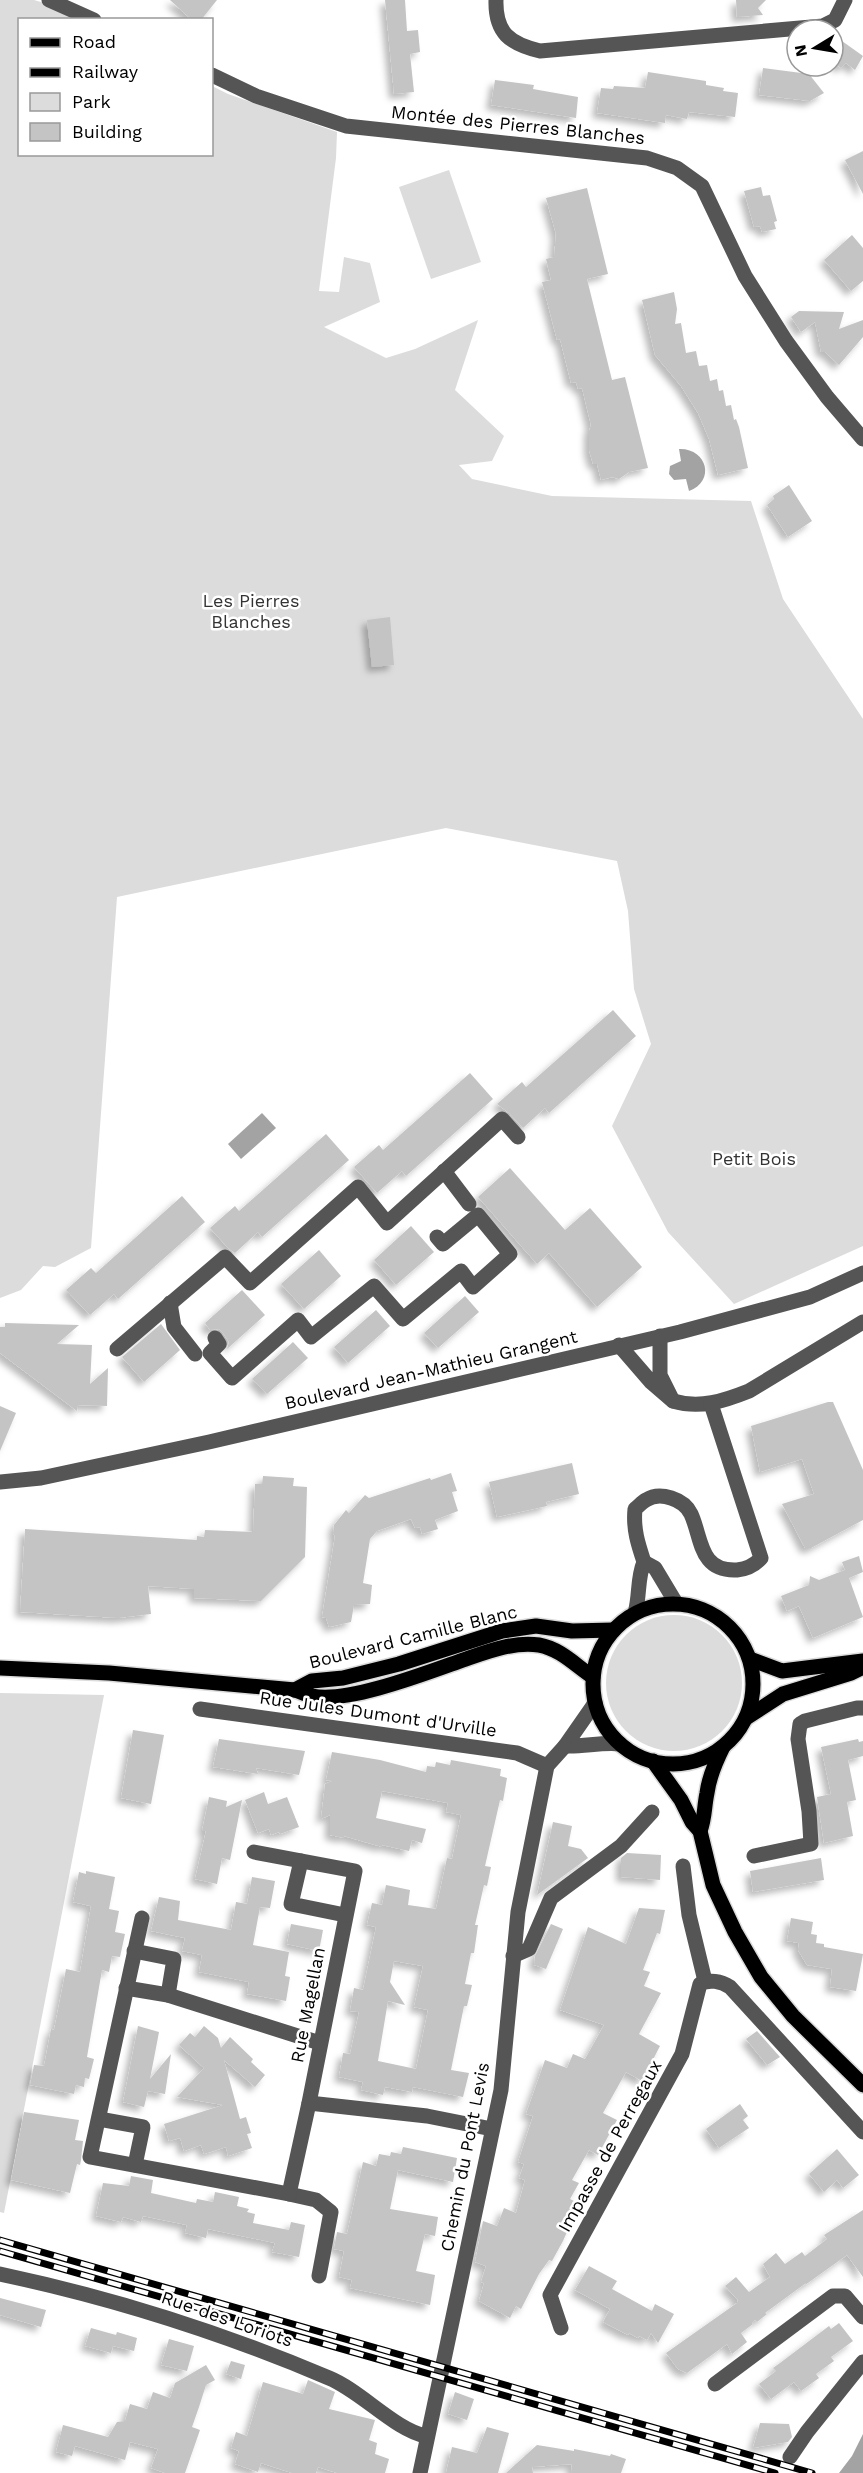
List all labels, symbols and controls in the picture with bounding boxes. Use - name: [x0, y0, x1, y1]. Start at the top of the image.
- legend: [18, 18, 213, 156]
- north arrow: [785, 18, 845, 78]
- text: Road: [72, 31, 116, 52]
- text: N: [790, 43, 811, 58]
- text: Railway: [72, 61, 139, 82]
- text: Park: [72, 91, 111, 112]
- street label: Montée des Pierres Blanches: [390, 101, 646, 148]
- text: Building: [72, 121, 142, 142]
- park label: Les Pierres Blanches: [203, 590, 299, 632]
- park label: Petit Bois: [712, 1148, 796, 1169]
- street label: Boulevard Jean-Mathieu Grangent: [282, 1325, 580, 1413]
- street label: Boulevard Camille Blanc: [307, 1600, 519, 1673]
- street label: Rue Jules Dumont d'Urville: [258, 1686, 498, 1741]
- street label: Rue Magellan: [286, 1945, 329, 2064]
- street label: Impasse de Perregaux: [553, 2056, 666, 2236]
- street label: Chemin du Pont Levis: [436, 2061, 493, 2253]
- street label: Rue des Loriots: [159, 2286, 296, 2351]

